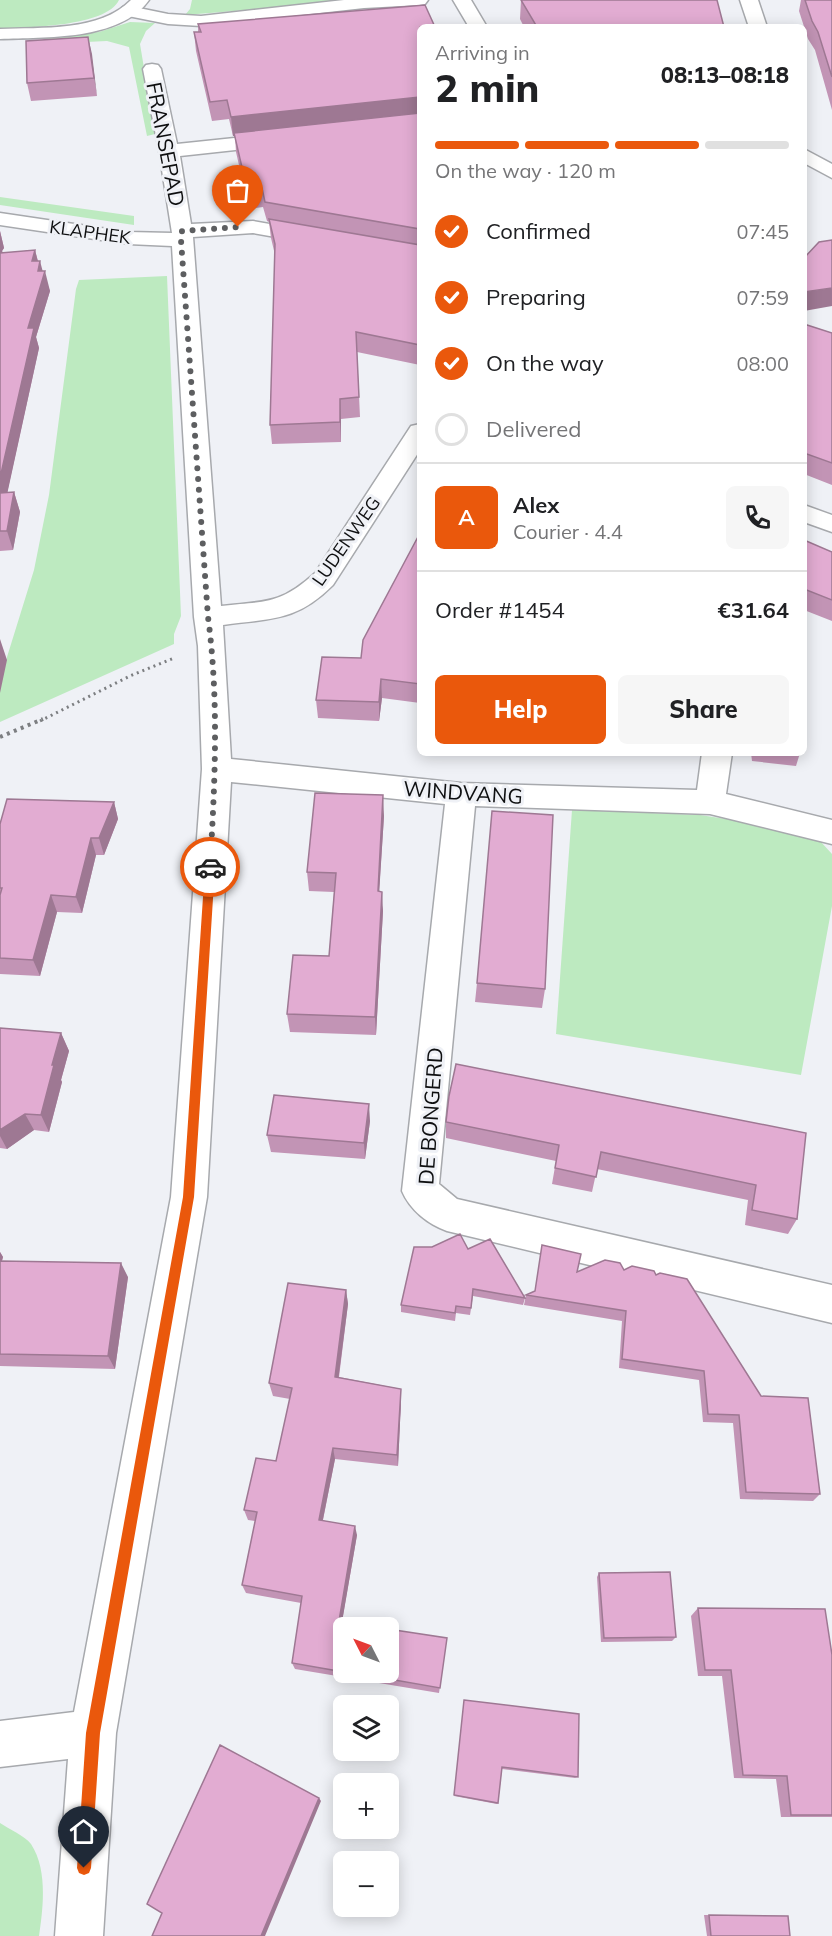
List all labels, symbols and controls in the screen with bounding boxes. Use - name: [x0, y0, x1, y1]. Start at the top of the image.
- text: Arriving in: [435, 40, 530, 65]
- text: 08:13–08:18: [661, 61, 789, 89]
- text: 2 min: [435, 63, 540, 112]
- street label: FRANSEPAD: [141, 80, 191, 208]
- text: On the way · 120 m: [435, 158, 616, 183]
- pin: [212, 165, 263, 227]
- icon: bag: [221, 174, 254, 207]
- street label: KLAPHEK: [48, 215, 133, 249]
- icon: check: [435, 215, 468, 248]
- text: Confirmed: [486, 217, 591, 245]
- text: 07:45: [736, 219, 789, 244]
- icon: check: [435, 281, 468, 314]
- text: Preparing: [486, 283, 586, 311]
- text: 07:59: [736, 285, 789, 310]
- icon: check: [435, 347, 468, 380]
- text: On the way: [486, 349, 604, 377]
- text: 08:00: [736, 351, 789, 376]
- text: Delivered: [486, 415, 581, 443]
- button: phone: [726, 486, 789, 549]
- text: Alex: [513, 491, 559, 519]
- street label: LUDENWEG: [307, 492, 385, 590]
- text: A: [458, 503, 475, 531]
- text: Courier · 4.4: [513, 519, 623, 544]
- text: Order #1454: [435, 596, 565, 624]
- text: €31.64: [718, 596, 789, 624]
- button: Help: [435, 675, 606, 744]
- button: Share: [618, 675, 789, 744]
- street label: WINDVANG: [402, 775, 524, 809]
- courier: [180, 837, 240, 897]
- icon: car: [194, 851, 227, 884]
- street label: DE BONGERD: [412, 1046, 448, 1186]
- north arrow: [333, 1617, 399, 1683]
- map controls: [333, 1617, 399, 1917]
- button: layers: [333, 1695, 399, 1761]
- button: +: [333, 1773, 399, 1839]
- pin: [58, 1806, 109, 1868]
- icon: home: [67, 1815, 100, 1848]
- button: −: [333, 1851, 399, 1917]

